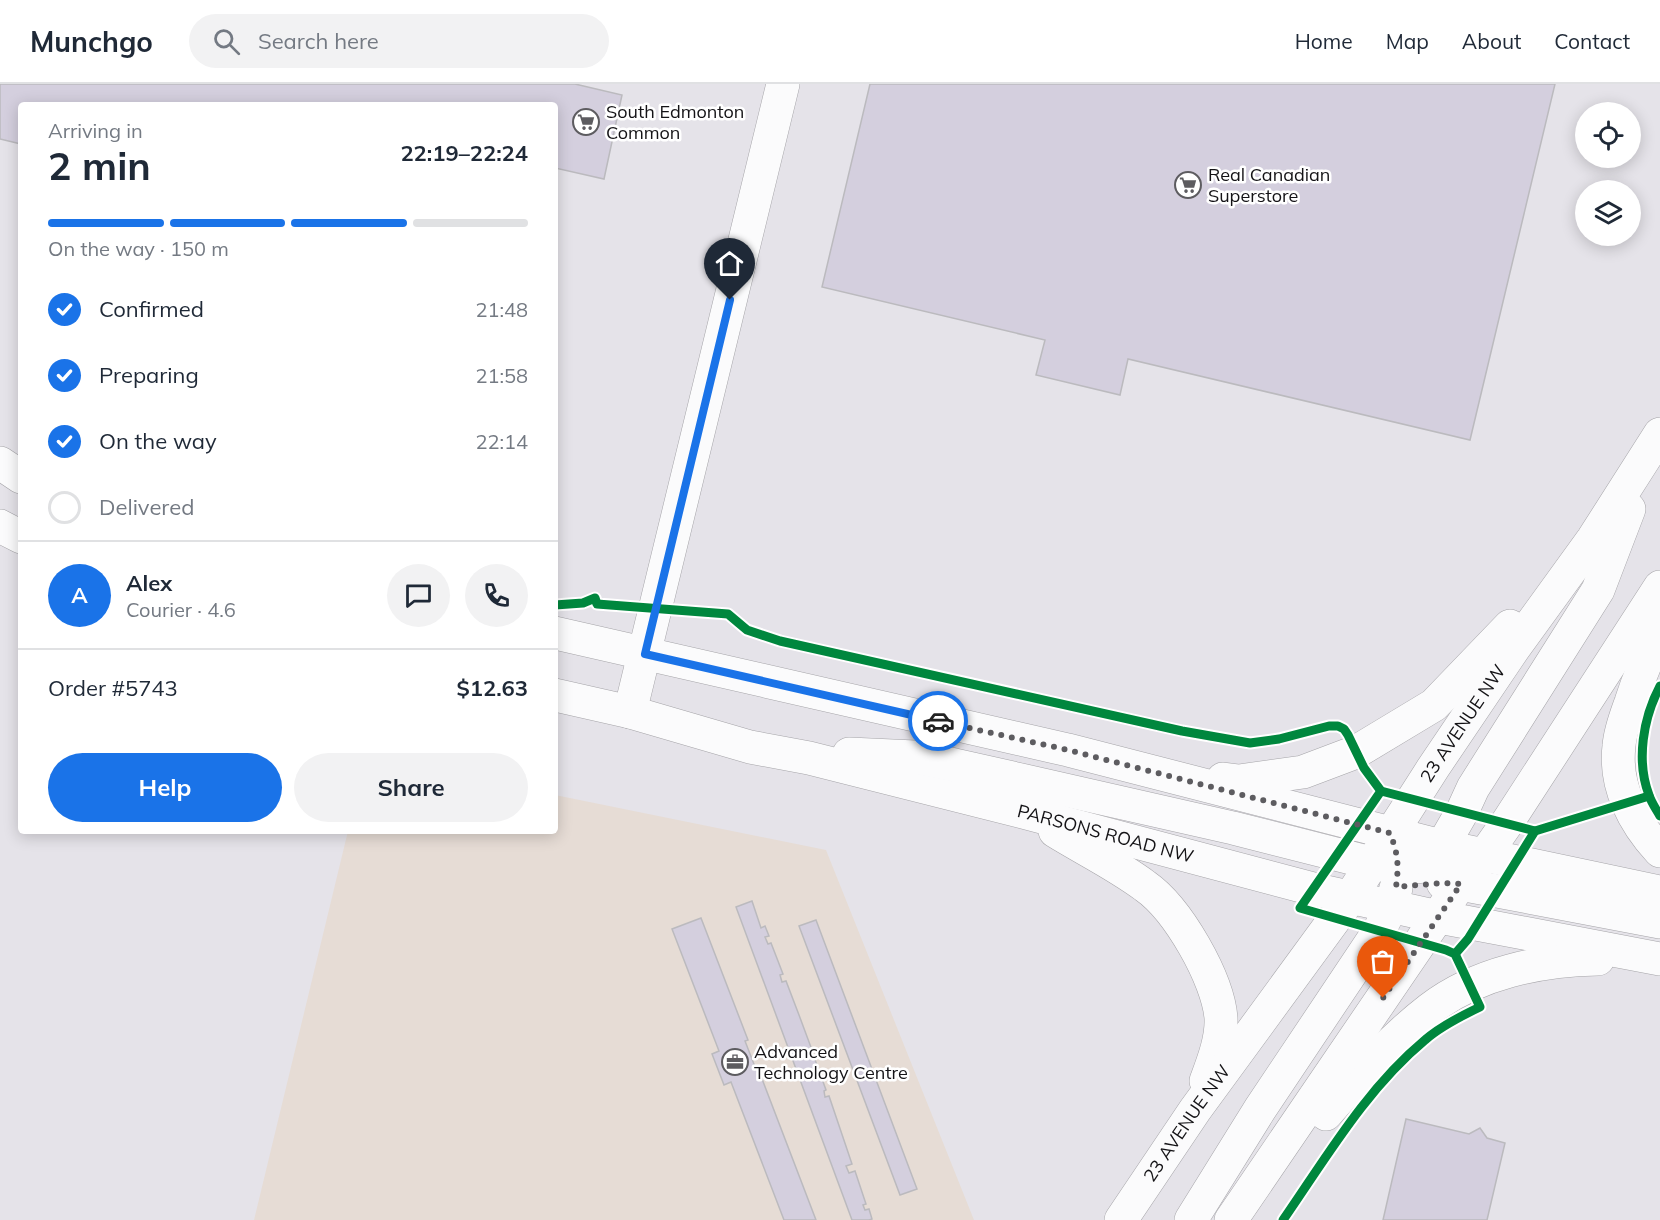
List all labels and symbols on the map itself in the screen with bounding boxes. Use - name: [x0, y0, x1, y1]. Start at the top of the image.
- place label: South Edmonton Common: [606, 100, 744, 144]
- supermarket icon: South Edmonton Common: [571, 107, 601, 137]
- place label: Real Canadian Superstore: [1208, 163, 1330, 207]
- supermarket icon: Real Canadian Superstore: [1173, 170, 1203, 200]
- pin: [704, 238, 755, 300]
- street label: 23 AVENUE NW: [1415, 660, 1510, 787]
- courier: [908, 691, 968, 751]
- street label: PARSONS ROAD NW: [1015, 799, 1196, 868]
- pin: [1357, 936, 1408, 998]
- place label: Advanced Technology Centre: [754, 1040, 908, 1084]
- office icon: Advanced Technology Centre: [720, 1047, 750, 1077]
- street label: 23 AVENUE NW: [1138, 1060, 1235, 1186]

